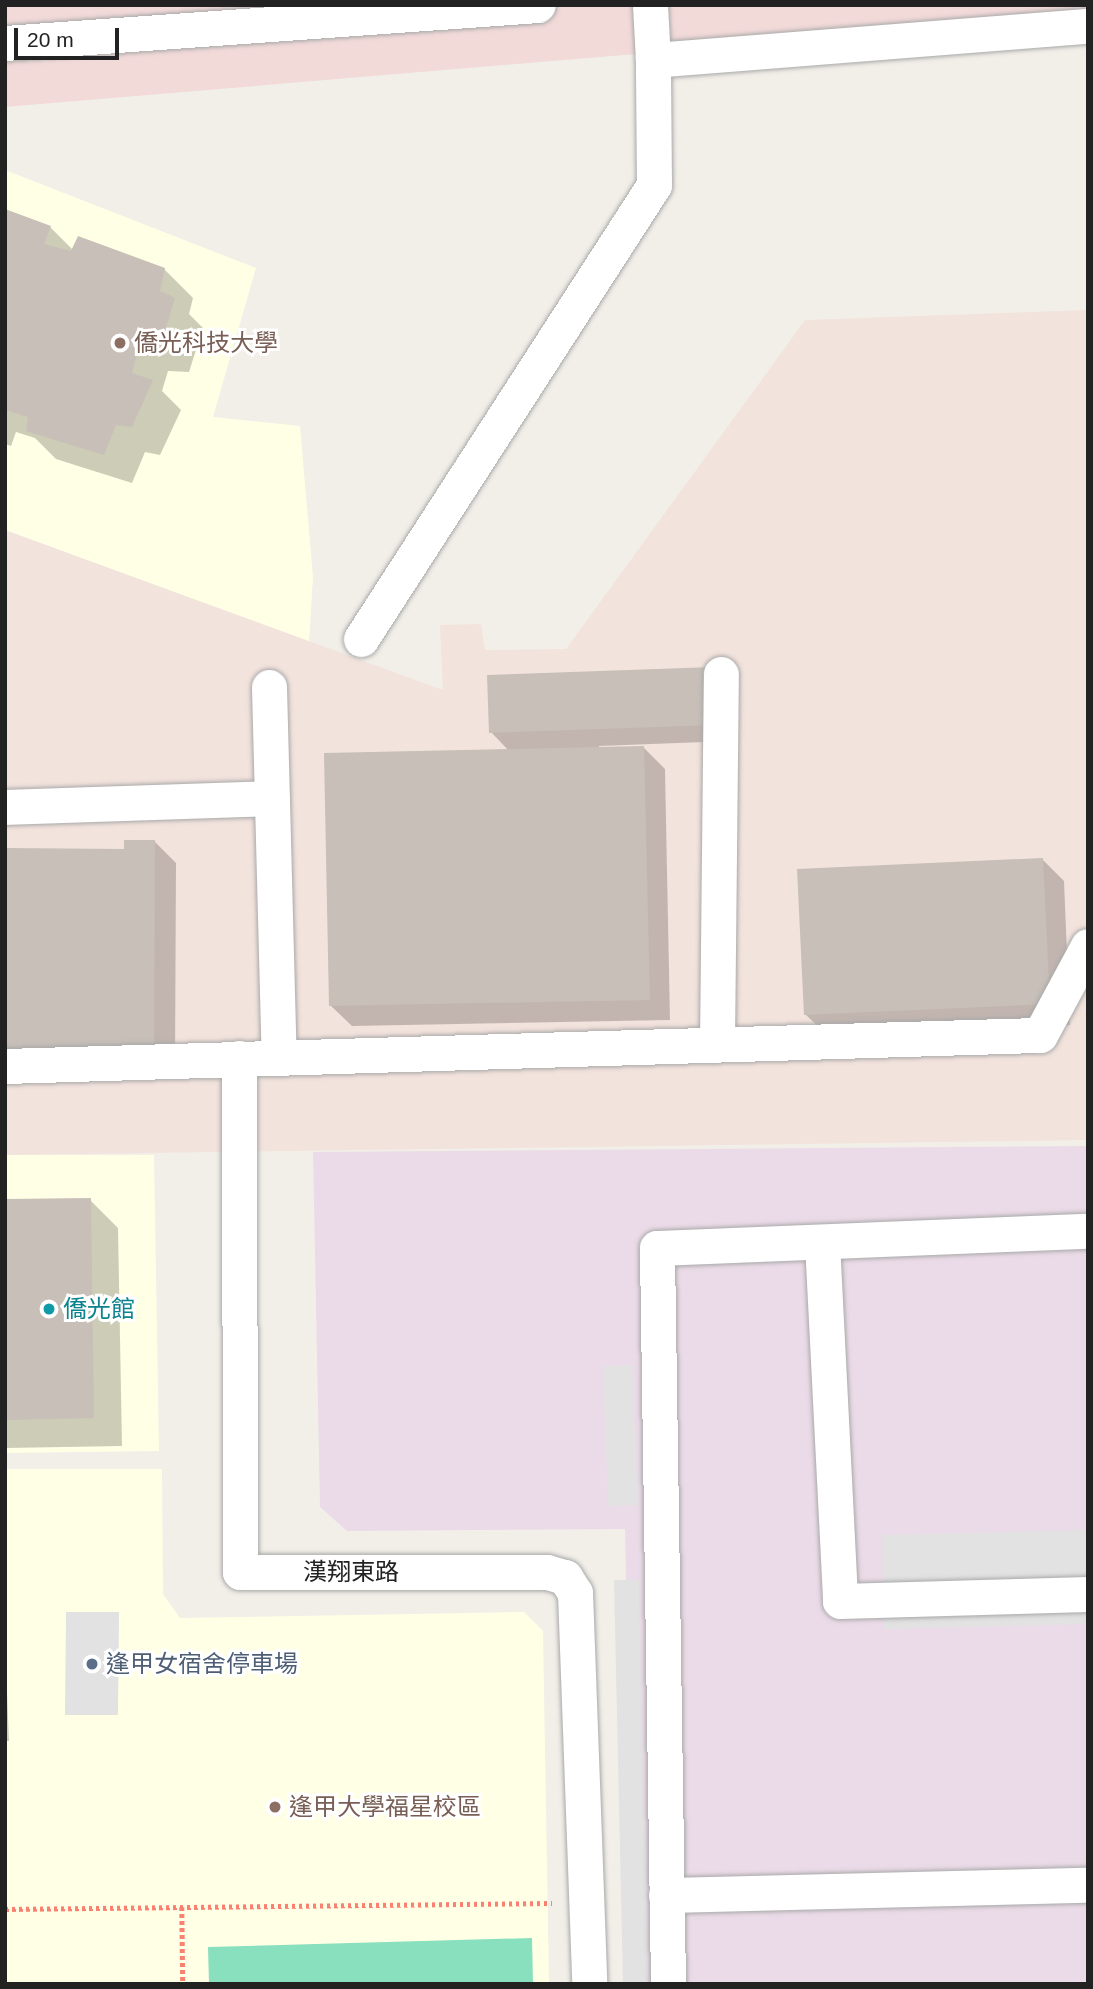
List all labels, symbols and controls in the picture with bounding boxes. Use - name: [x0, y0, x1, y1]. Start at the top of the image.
- scale bar: [18, 14, 122, 58]
- text: 20 m: [27, 28, 74, 51]
- place label: 僑光科技大學: [134, 329, 278, 357]
- marker: 僑光科技大學: [112, 335, 128, 351]
- place label: 僑光館: [63, 1295, 135, 1323]
- marker: 僑光館: [41, 1301, 57, 1317]
- street label: 漢翔東路: [303, 1558, 399, 1586]
- place label: 逢甲女宿舍停車場: [106, 1650, 298, 1678]
- marker: 逢甲女宿舍停車場: [84, 1656, 100, 1672]
- place label: 逢甲大學福星校區: [289, 1793, 481, 1821]
- marker: 逢甲大學福星校區: [267, 1799, 283, 1815]

